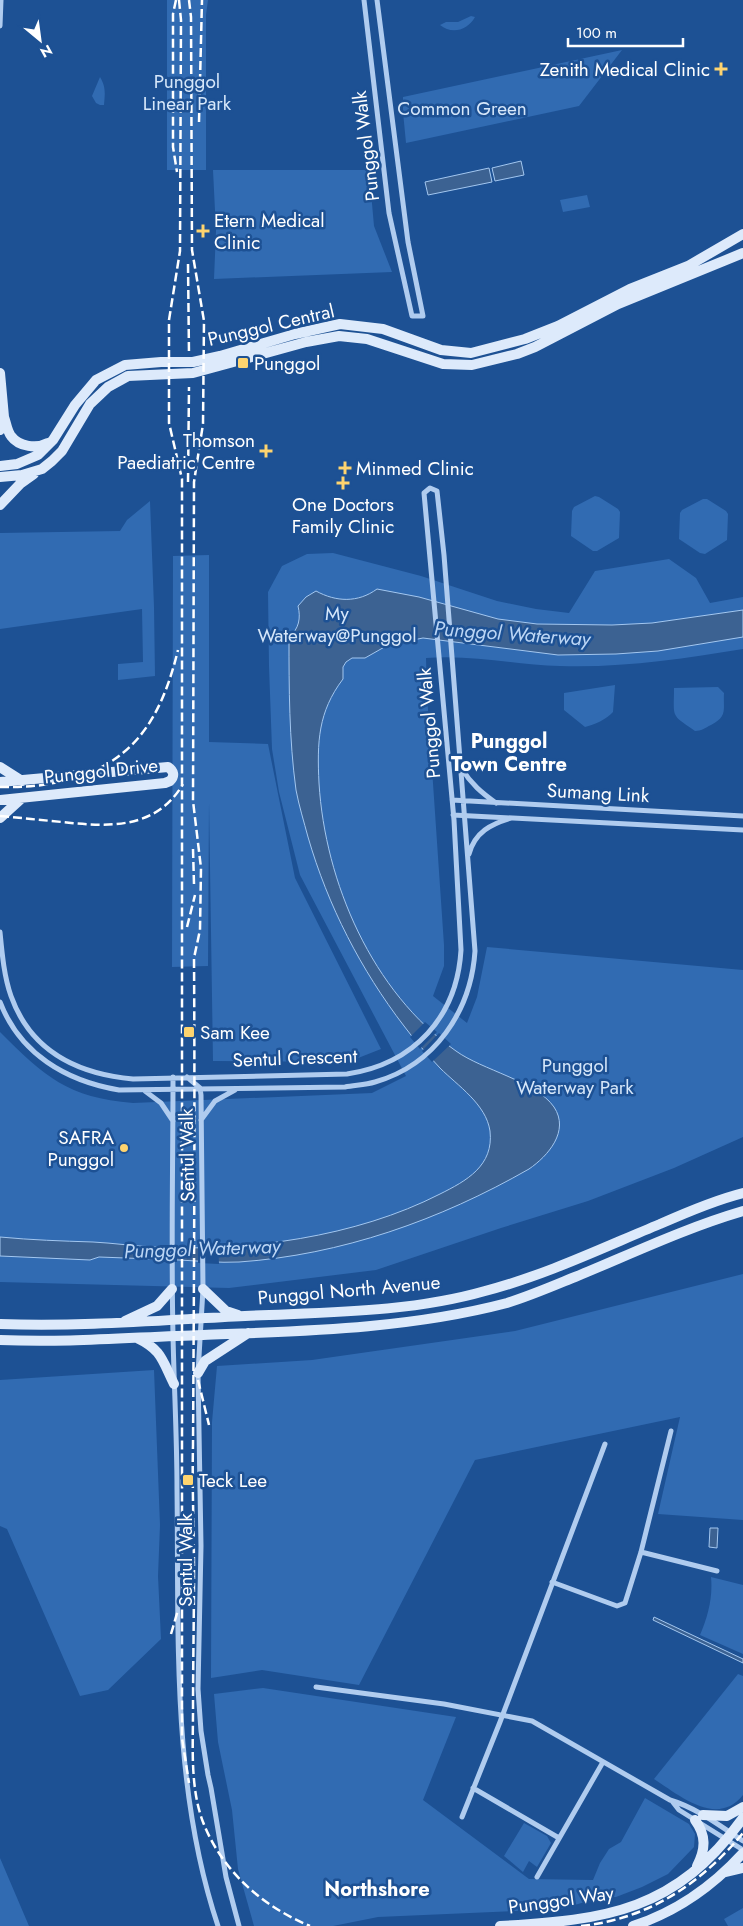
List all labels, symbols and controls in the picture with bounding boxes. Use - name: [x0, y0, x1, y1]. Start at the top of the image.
- north arrow: [15, 15, 65, 65]
- scale bar: [568, 15, 683, 47]
- text: 100 m: [576, 22, 617, 44]
- text: N: [37, 40, 56, 63]
- place label: Zenith Medical Clinic: [540, 56, 710, 83]
- marker: Zenith Medical Clinic: [714, 62, 728, 76]
- park label: Punggol Linear Park: [143, 68, 232, 117]
- street label: Punggol Walk: [346, 89, 386, 203]
- park label: Common Green: [397, 95, 527, 122]
- place label: Etern Medical Clinic: [214, 207, 325, 256]
- marker: Etern Medical Clinic: [196, 224, 210, 238]
- street label: Punggol Central: [205, 297, 337, 353]
- place label: Punggol: [254, 350, 320, 377]
- marker: Punggol: [236, 356, 250, 370]
- place label: Thomson Paediatric Centre: [117, 427, 255, 476]
- marker: Thomson Paediatric Centre: [259, 444, 273, 458]
- place label: Minmed Clinic: [356, 455, 474, 482]
- marker: Minmed Clinic: [338, 461, 352, 475]
- marker: One Doctors Family Clinic: [336, 476, 350, 490]
- place label: One Doctors Family Clinic: [292, 491, 394, 540]
- park label: My Waterway@Punggol: [257, 600, 417, 649]
- water label: Punggol Waterway: [433, 614, 593, 654]
- street label: Punggol Walk: [411, 666, 447, 779]
- district label: Punggol Town Centre: [451, 727, 567, 779]
- street label: Punggol Drive: [43, 752, 159, 790]
- street label: Sumang Link: [546, 777, 651, 809]
- place label: Sam Kee: [200, 1019, 270, 1046]
- marker: Sam Kee: [182, 1025, 196, 1039]
- street label: Sentul Crescent: [232, 1042, 358, 1074]
- park label: Punggol Waterway Park: [516, 1052, 634, 1101]
- street label: Sentul Walk: [173, 1107, 201, 1202]
- place label: SAFRA Punggol: [48, 1124, 114, 1173]
- marker: SAFRA Punggol: [118, 1142, 130, 1154]
- water label: Punggol Waterway: [123, 1232, 282, 1266]
- street label: Punggol North Avenue: [257, 1269, 442, 1311]
- place label: Teck Lee: [199, 1467, 267, 1494]
- marker: Teck Lee: [181, 1473, 195, 1487]
- street label: Sentul Walk: [172, 1513, 199, 1607]
- district label: Northshore: [324, 1875, 430, 1904]
- street label: Punggol Way: [506, 1879, 616, 1921]

